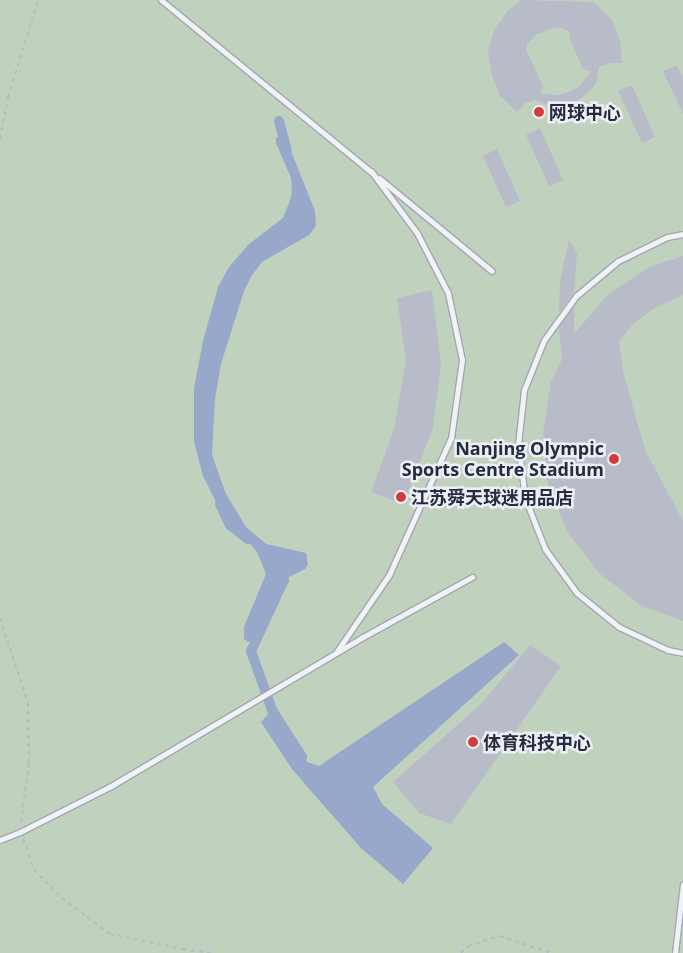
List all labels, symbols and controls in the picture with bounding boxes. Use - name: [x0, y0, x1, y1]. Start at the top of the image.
- place label: 网球中心: [549, 101, 621, 123]
- marker: 网球中心: [533, 106, 545, 118]
- place label: Nanjing Olympic Sports Centre Stadium: [402, 438, 604, 480]
- marker: Nanjing Olympic Sports Centre Stadium: [608, 453, 620, 465]
- place label: 江苏舜天球迷用品店: [411, 486, 573, 508]
- marker: 江苏舜天球迷用品店: [395, 491, 407, 503]
- place label: 体育科技中心: [483, 731, 591, 753]
- marker: 体育科技中心: [467, 736, 479, 748]

